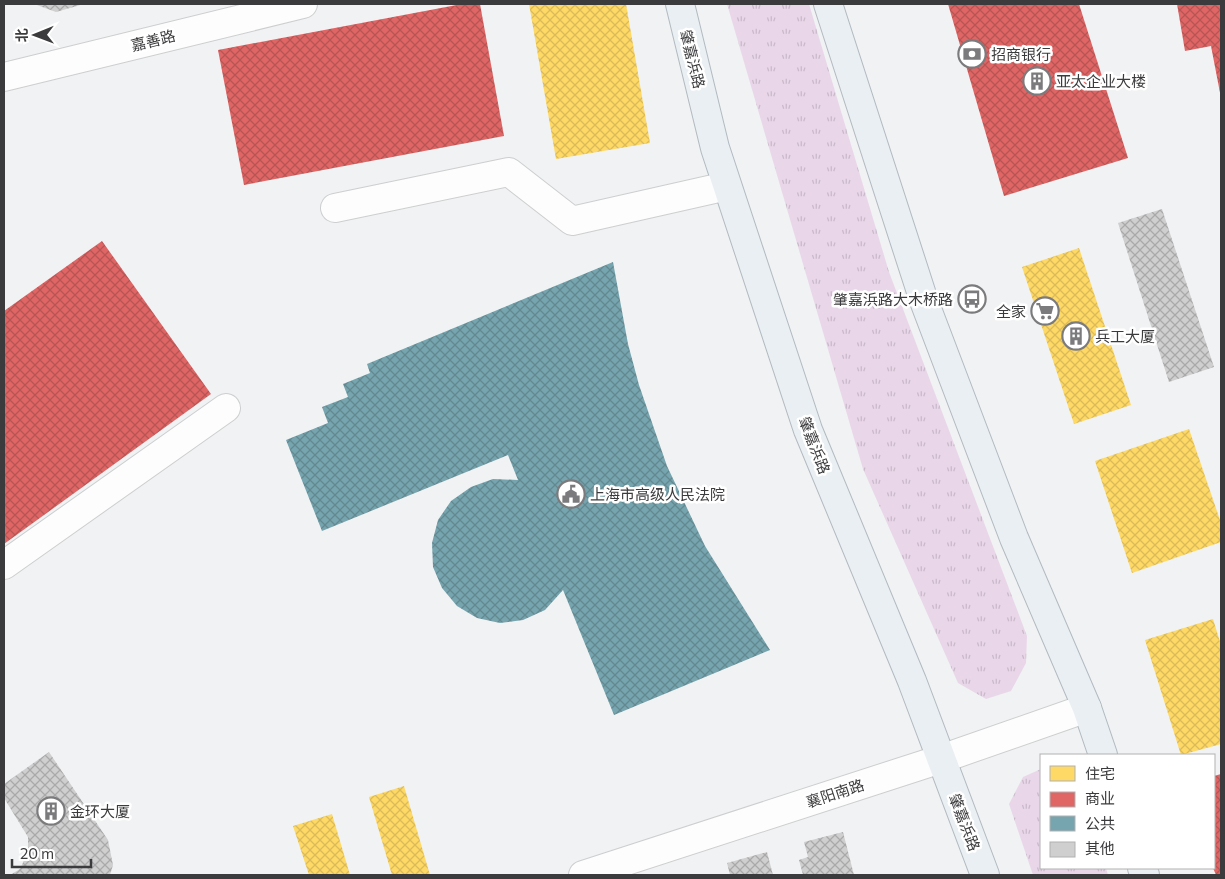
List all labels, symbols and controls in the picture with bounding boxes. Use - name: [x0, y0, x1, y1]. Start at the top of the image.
- north arrow: [10, 10, 60, 60]
- street label: 嘉善路: [129, 26, 177, 54]
- text: 北: [13, 28, 30, 42]
- street label: 肇嘉浜路: [677, 28, 709, 90]
- bank icon: 招商银行: [957, 39, 987, 69]
- place label: 招商银行: [991, 45, 1051, 63]
- building icon: 亚太企业大楼: [1022, 66, 1052, 96]
- place label: 亚太企业大楼: [1056, 72, 1146, 90]
- bus stop icon: 肇嘉浜路大木桥路: [957, 284, 987, 314]
- place label: 肇嘉浜路大木桥路: [833, 290, 953, 308]
- supermarket icon: 全家: [1030, 296, 1060, 326]
- place label: 全家: [996, 302, 1026, 320]
- building icon: 兵工大厦: [1061, 321, 1091, 351]
- place label: 兵工大厦: [1095, 327, 1155, 345]
- street label: 肇嘉浜路: [796, 414, 834, 476]
- public building icon: 上海市高级人民法院: [556, 479, 586, 509]
- place label: 上海市高级人民法院: [590, 485, 725, 503]
- legend: [1040, 754, 1215, 869]
- text: 住宅: [1085, 764, 1115, 782]
- street label: 襄阳南路: [804, 775, 866, 811]
- text: 商业: [1085, 789, 1115, 807]
- street label: 肇嘉浜路: [946, 791, 984, 853]
- building icon: 金环大厦: [36, 796, 66, 826]
- place label: 金环大厦: [70, 802, 130, 820]
- text: 公共: [1085, 814, 1115, 832]
- scale bar: [12, 836, 91, 868]
- text: 其他: [1085, 839, 1115, 857]
- text: 20 m: [20, 844, 54, 862]

